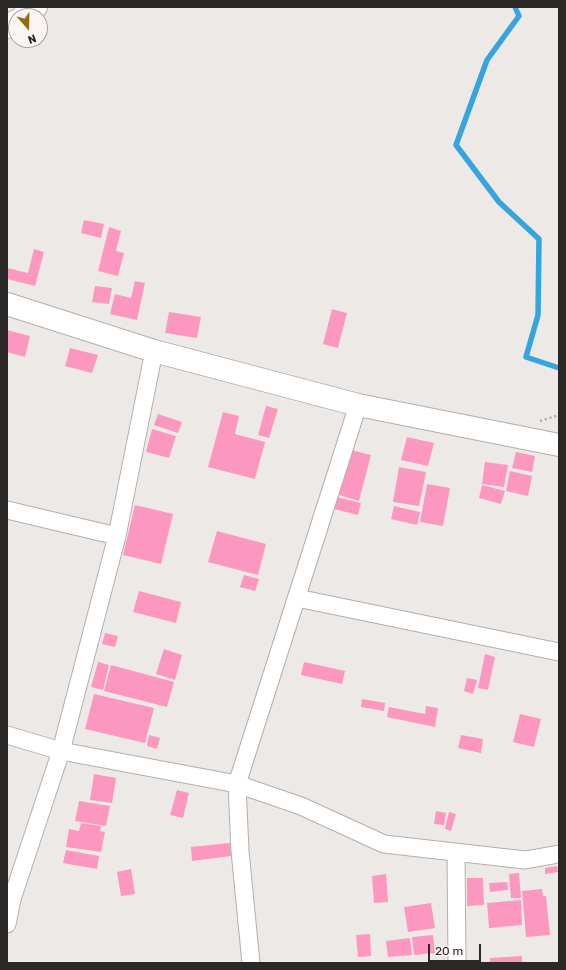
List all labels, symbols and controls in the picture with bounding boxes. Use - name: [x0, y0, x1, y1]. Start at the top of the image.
- north arrow: [8, 8, 48, 48]
- text: N: [26, 31, 38, 46]
- scale bar: [430, 936, 483, 962]
- text: 20 m: [435, 944, 463, 958]

